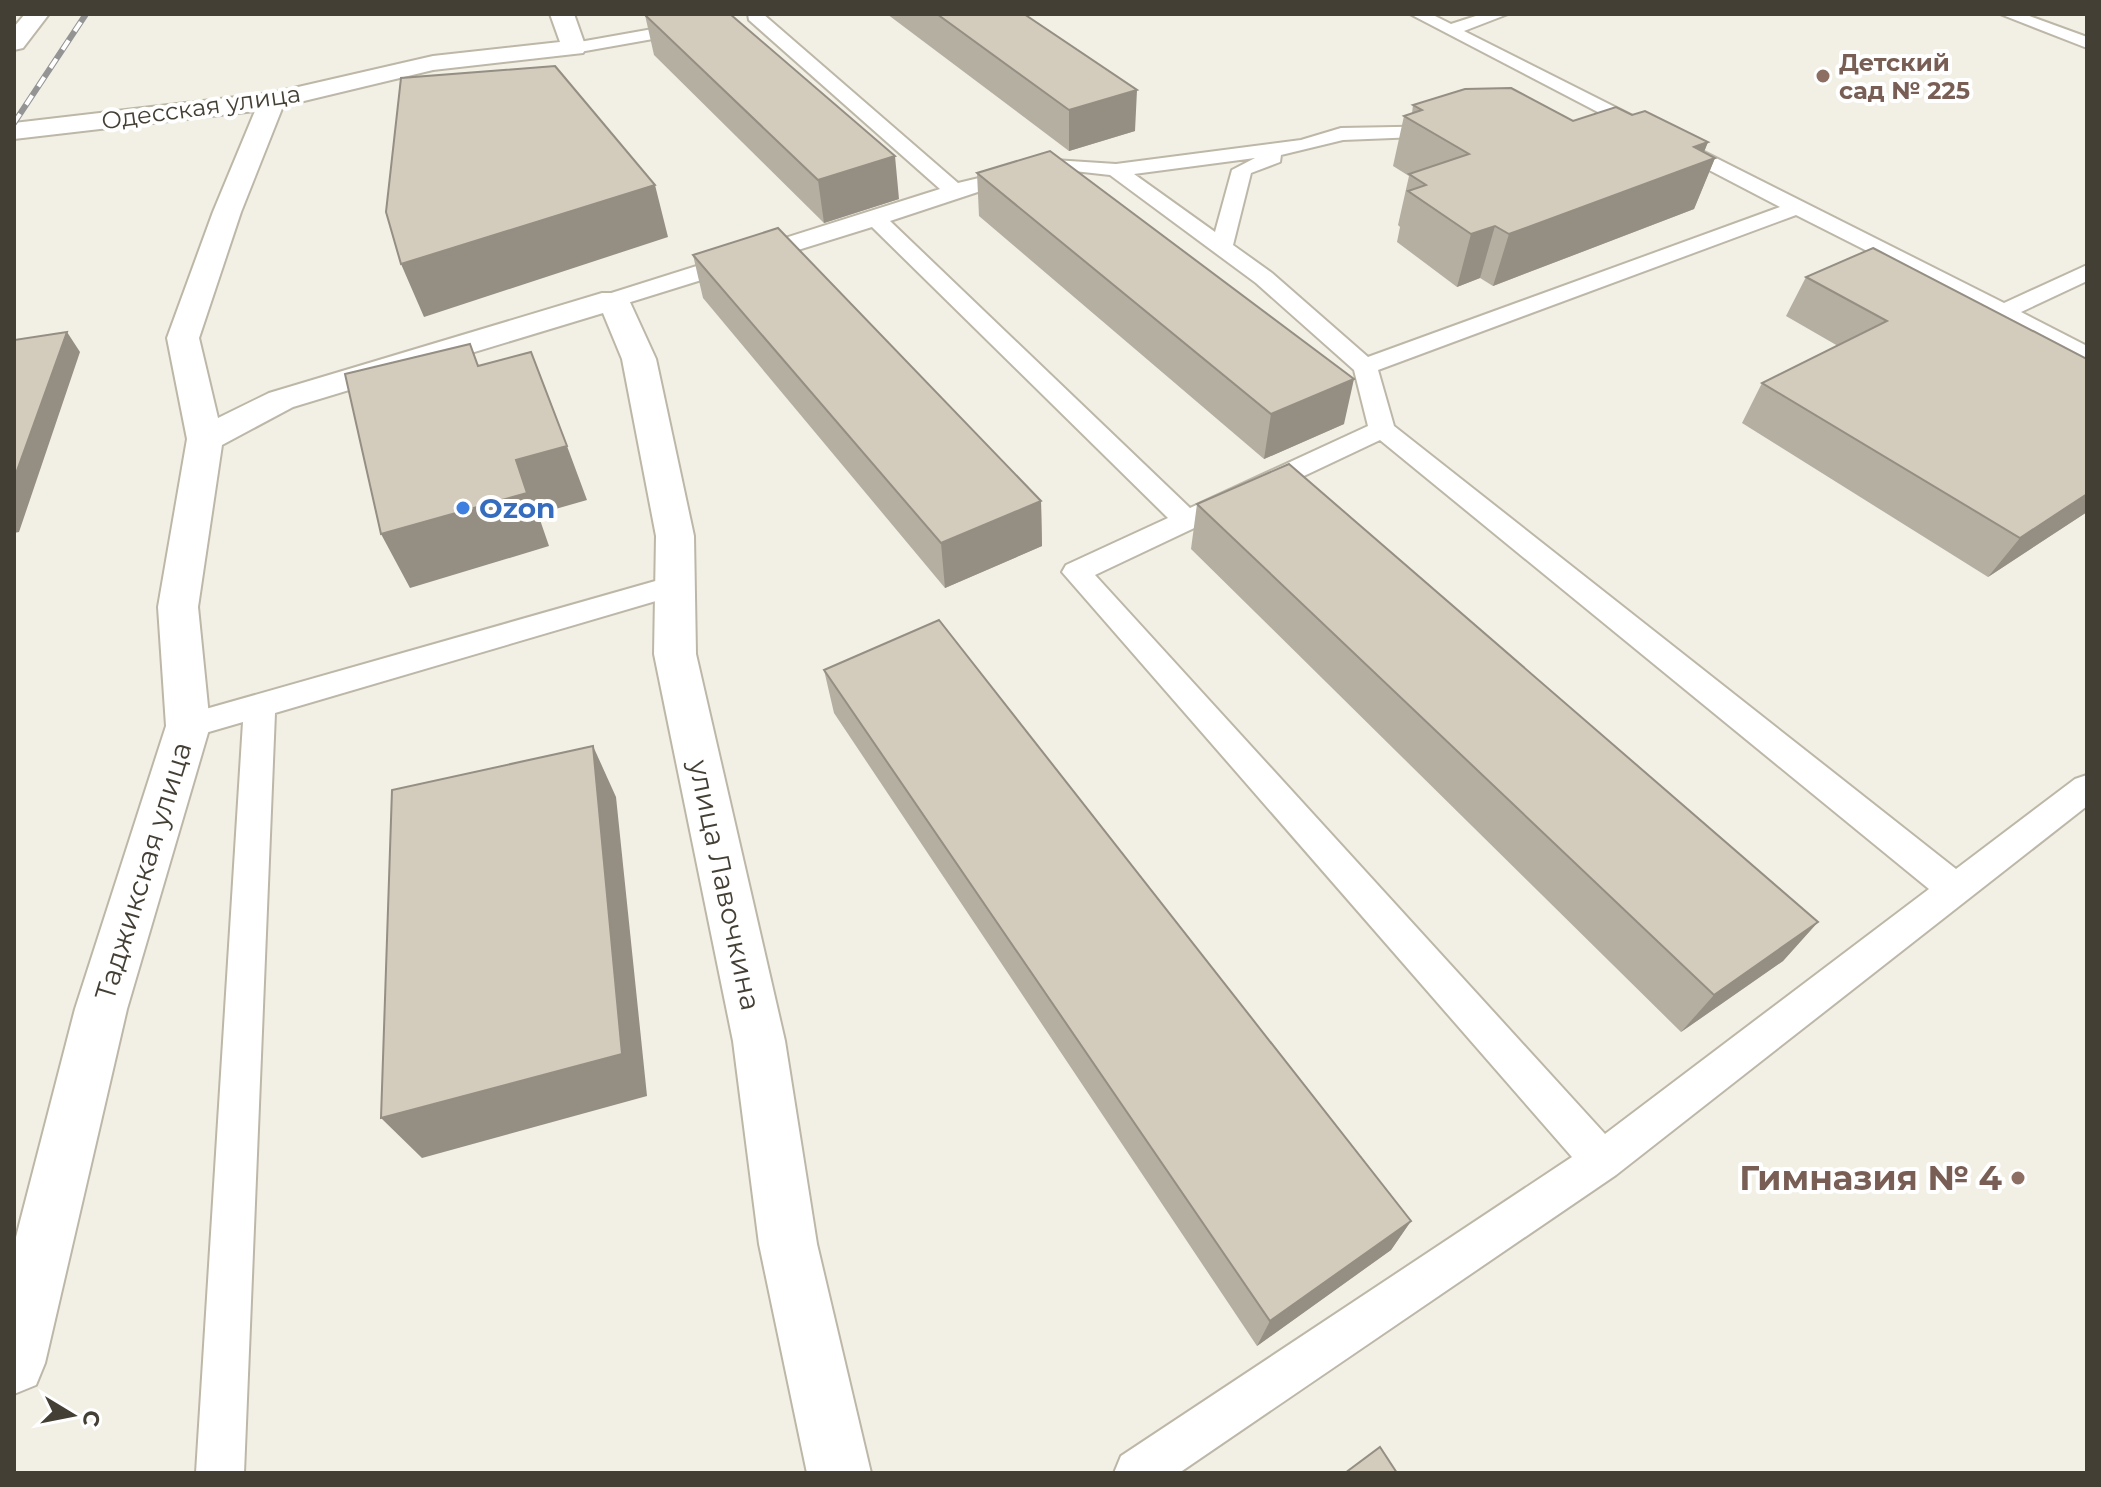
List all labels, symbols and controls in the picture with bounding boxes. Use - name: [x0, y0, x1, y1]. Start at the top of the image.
- place label: Детский сад № 225: [1839, 48, 1970, 105]
- marker: Детский сад № 225: [1814, 67, 1832, 85]
- street label: Одесская улица: [100, 79, 302, 135]
- place label: Ozon: [479, 491, 555, 525]
- marker: Ozon: [454, 499, 472, 517]
- street label: Таджикская улица: [88, 738, 198, 1004]
- street label: улица Лавочкина: [682, 756, 768, 1013]
- place label: Гимназия № 4: [1739, 1157, 2003, 1199]
- marker: Гимназия № 4: [2009, 1169, 2027, 1187]
- north arrow: [32, 1375, 112, 1455]
- text: С: [77, 1408, 106, 1429]

